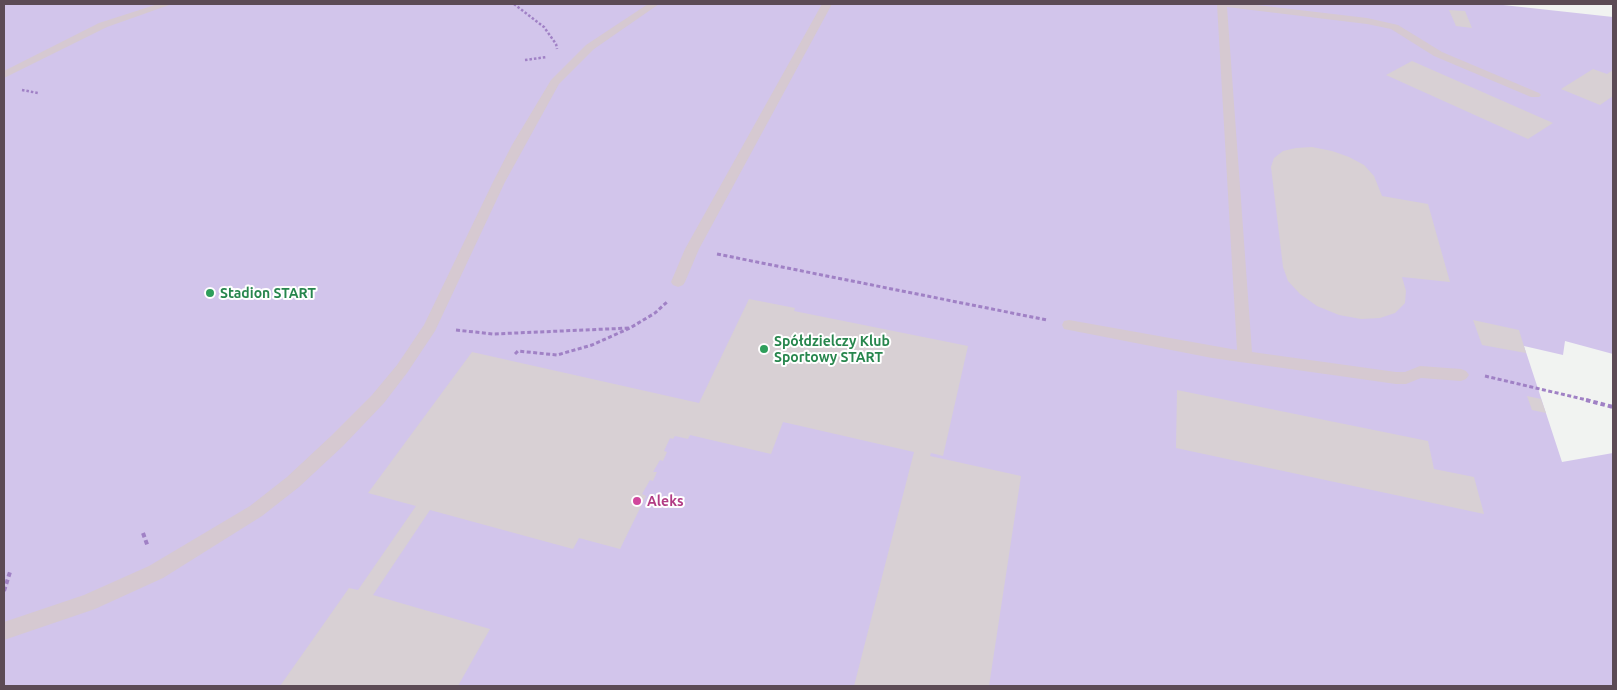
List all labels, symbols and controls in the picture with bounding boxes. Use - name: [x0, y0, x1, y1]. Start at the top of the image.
- place label: Stadion START: [220, 285, 316, 301]
- marker: Stadion START: [204, 287, 216, 299]
- place label: Spółdzielczy Klub Sportowy START: [774, 333, 890, 366]
- marker: Spółdzielczy Klub Sportowy START: [758, 343, 770, 355]
- place label: Aleks: [647, 493, 684, 509]
- marker: Aleks: [631, 495, 643, 507]

